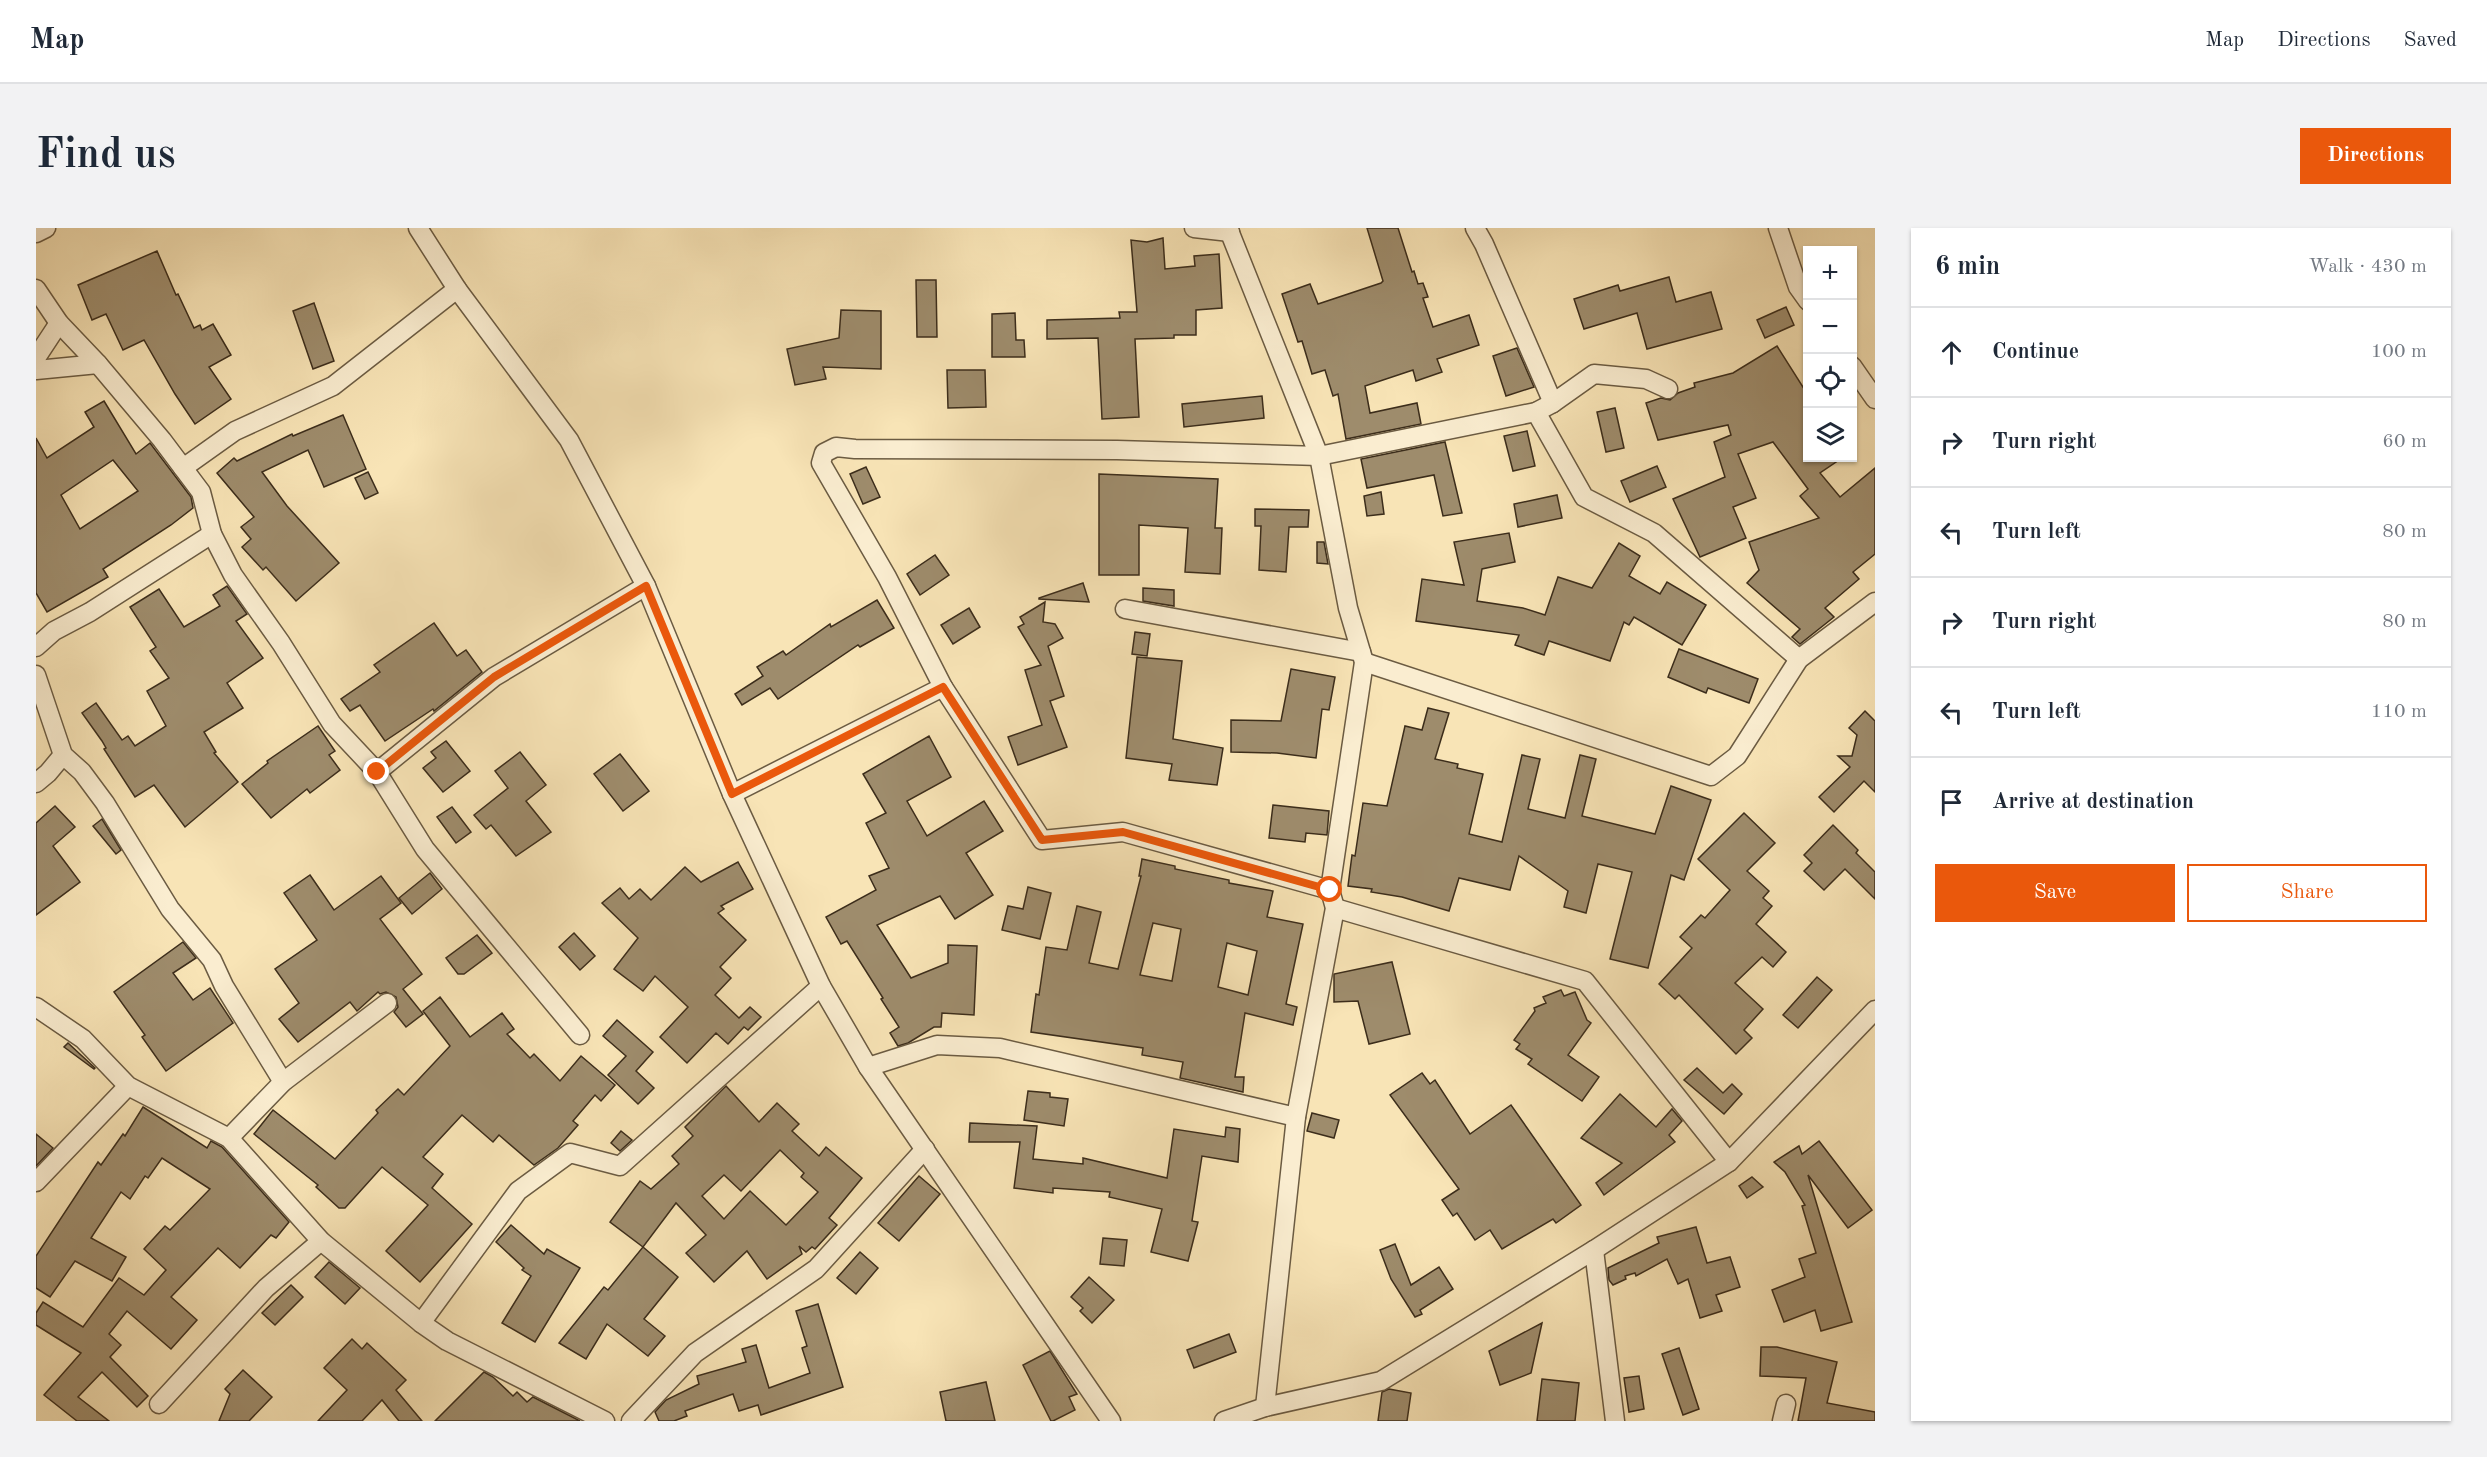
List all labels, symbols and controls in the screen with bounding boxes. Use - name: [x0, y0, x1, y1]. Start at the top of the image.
- text: Map: [30, 27, 84, 55]
- text: Map: [2205, 30, 2244, 51]
- text: Directions: [2277, 30, 2371, 51]
- text: Saved: [2404, 30, 2457, 51]
- button: Directions: [2300, 128, 2451, 184]
- text: Find us: [36, 135, 175, 177]
- map controls: [1803, 246, 1857, 462]
- button: +: [1803, 246, 1857, 300]
- text: 6 min: [1935, 254, 2000, 280]
- text: Walk · 430 m: [2308, 257, 2427, 277]
- button: −: [1803, 300, 1857, 354]
- icon: ahead: [1935, 336, 1968, 369]
- text: Continue: [1992, 341, 2079, 363]
- text: 100 m: [2371, 342, 2427, 362]
- button: locate: [1803, 354, 1857, 408]
- button: layers: [1803, 408, 1857, 462]
- icon: right: [1935, 426, 1968, 459]
- text: Turn right: [1992, 431, 2096, 453]
- text: 60 m: [2382, 432, 2427, 452]
- icon: left: [1935, 516, 1968, 549]
- text: Turn left: [1992, 521, 2081, 543]
- text: 80 m: [2382, 522, 2427, 542]
- icon: right: [1935, 606, 1968, 639]
- text: Turn right: [1992, 611, 2096, 633]
- text: 80 m: [2382, 612, 2427, 632]
- icon: left: [1935, 696, 1968, 729]
- text: Turn left: [1992, 701, 2081, 723]
- text: 110 m: [2371, 702, 2427, 722]
- route end: [363, 758, 389, 784]
- icon: arrive: [1935, 786, 1968, 819]
- text: Arrive at destination: [1992, 791, 2194, 813]
- button: Save: [1935, 864, 2175, 922]
- button: Share: [2187, 864, 2427, 922]
- route start: [1316, 876, 1342, 902]

